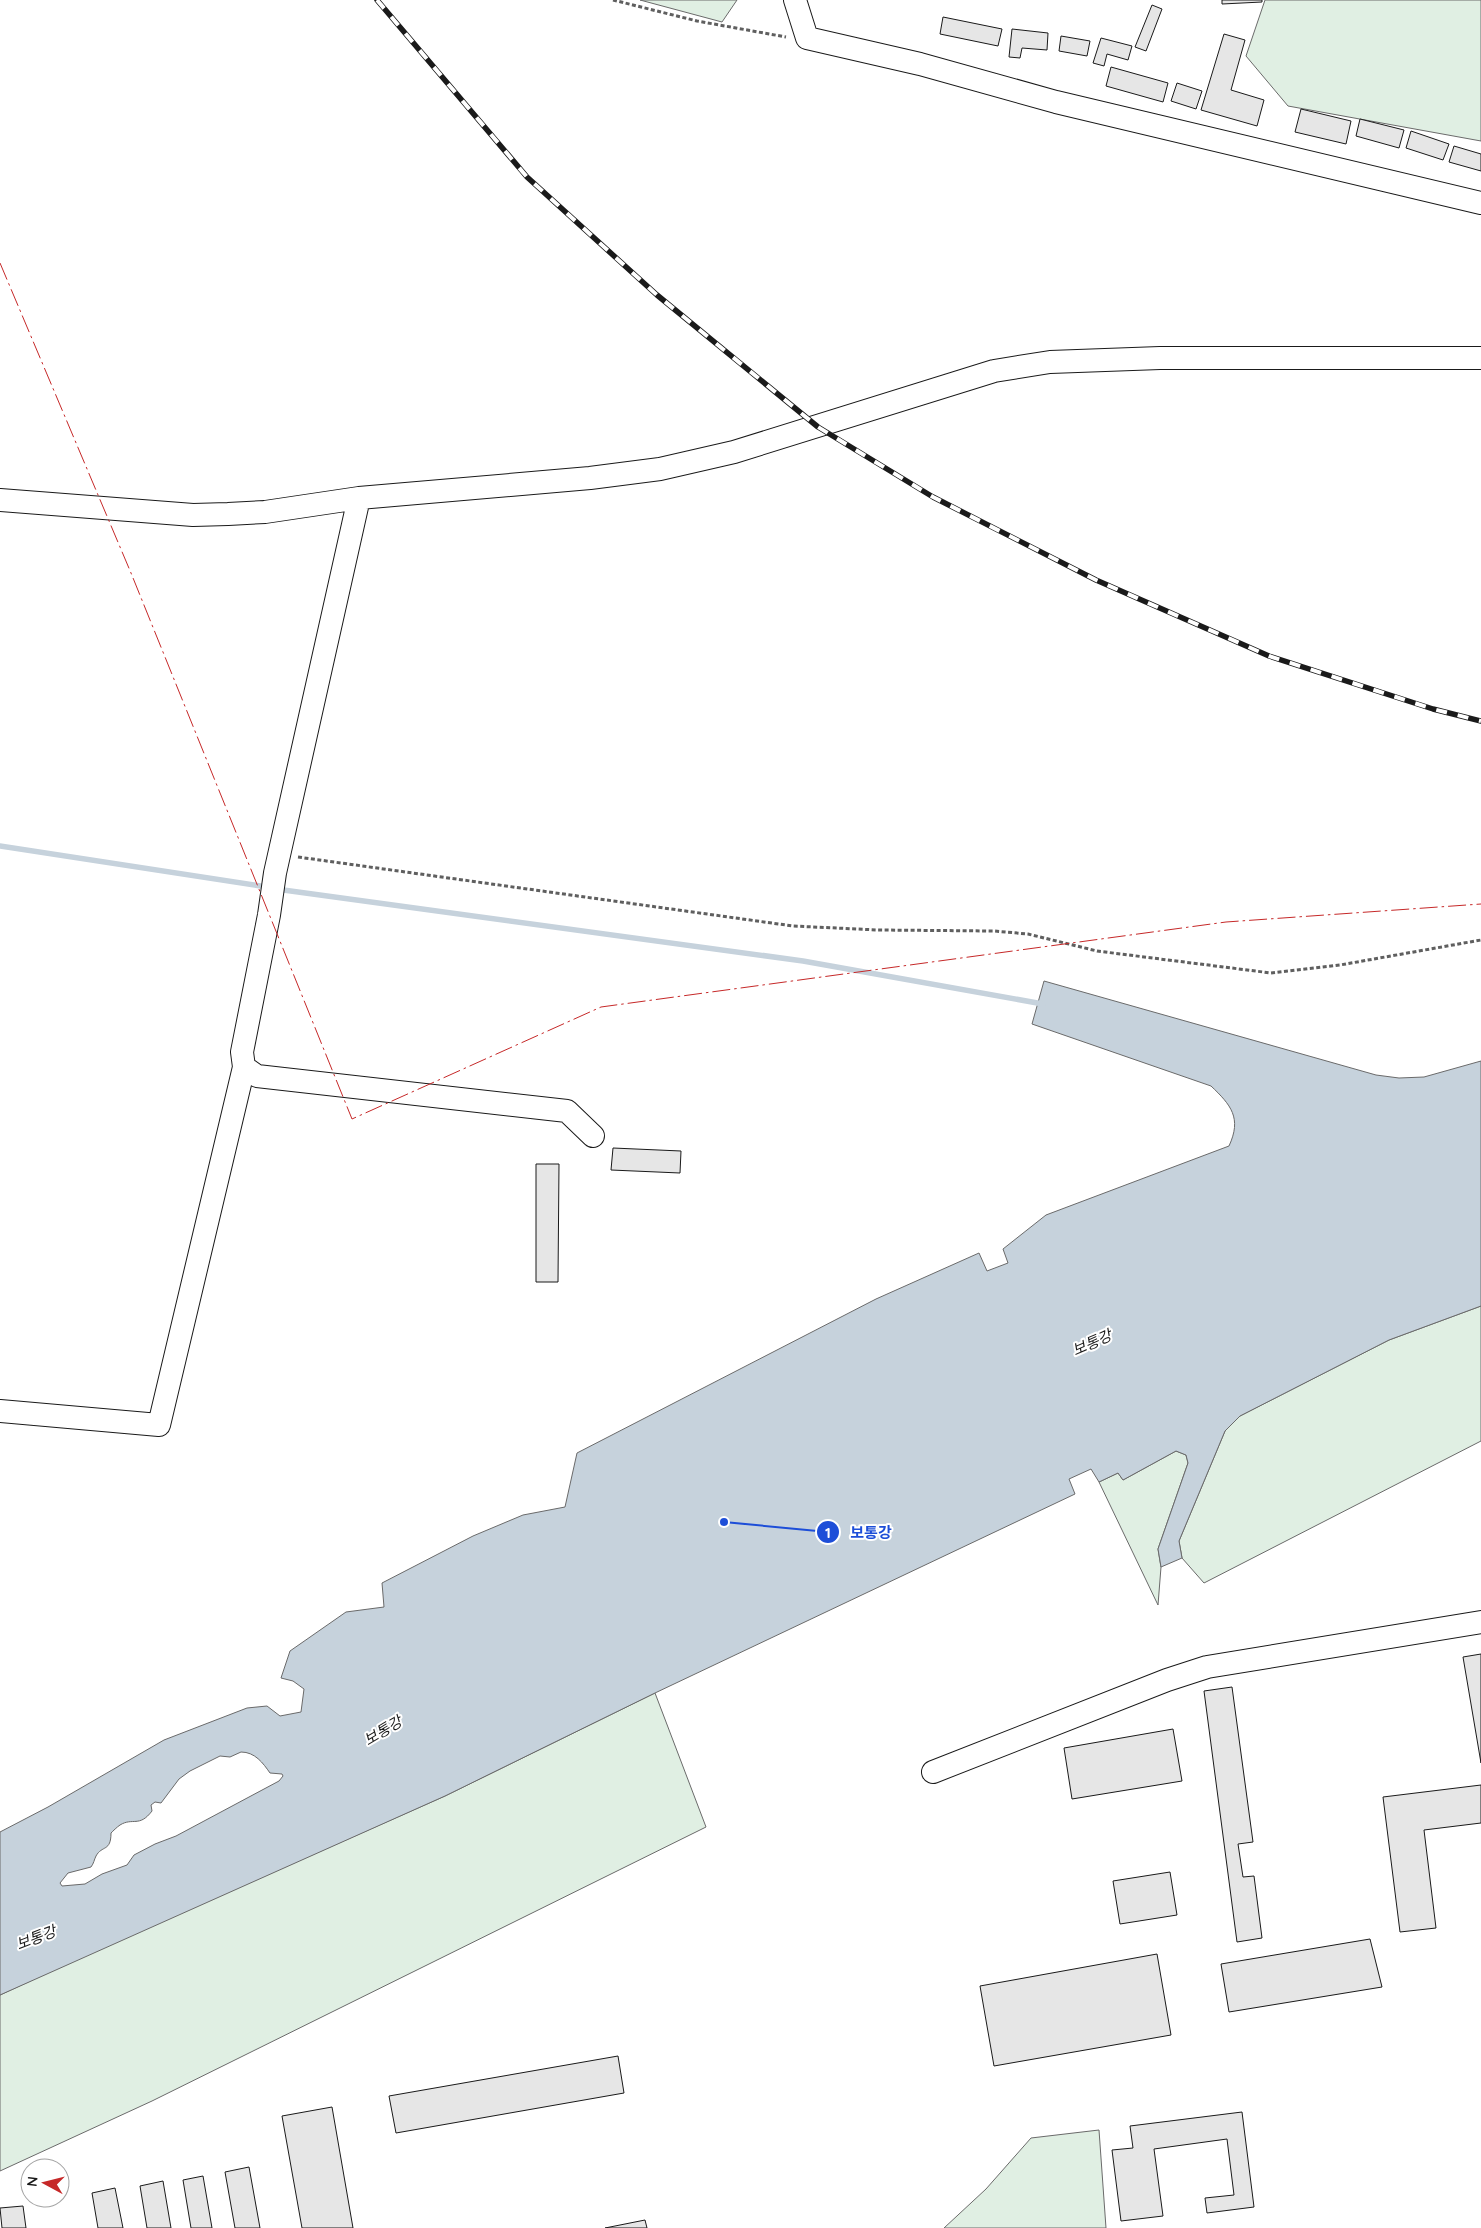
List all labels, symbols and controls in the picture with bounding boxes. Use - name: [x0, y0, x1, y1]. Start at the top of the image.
- water label: 보통강: [1069, 1325, 1117, 1360]
- callout: 보통강: [816, 1517, 902, 1547]
- text: 1: [825, 1523, 831, 1542]
- text: 보통강: [850, 1523, 892, 1542]
- water label: 보통강: [360, 1711, 407, 1749]
- water label: 보통강: [13, 1920, 61, 1954]
- north arrow: [20, 2158, 70, 2208]
- text: N: [23, 2175, 42, 2188]

